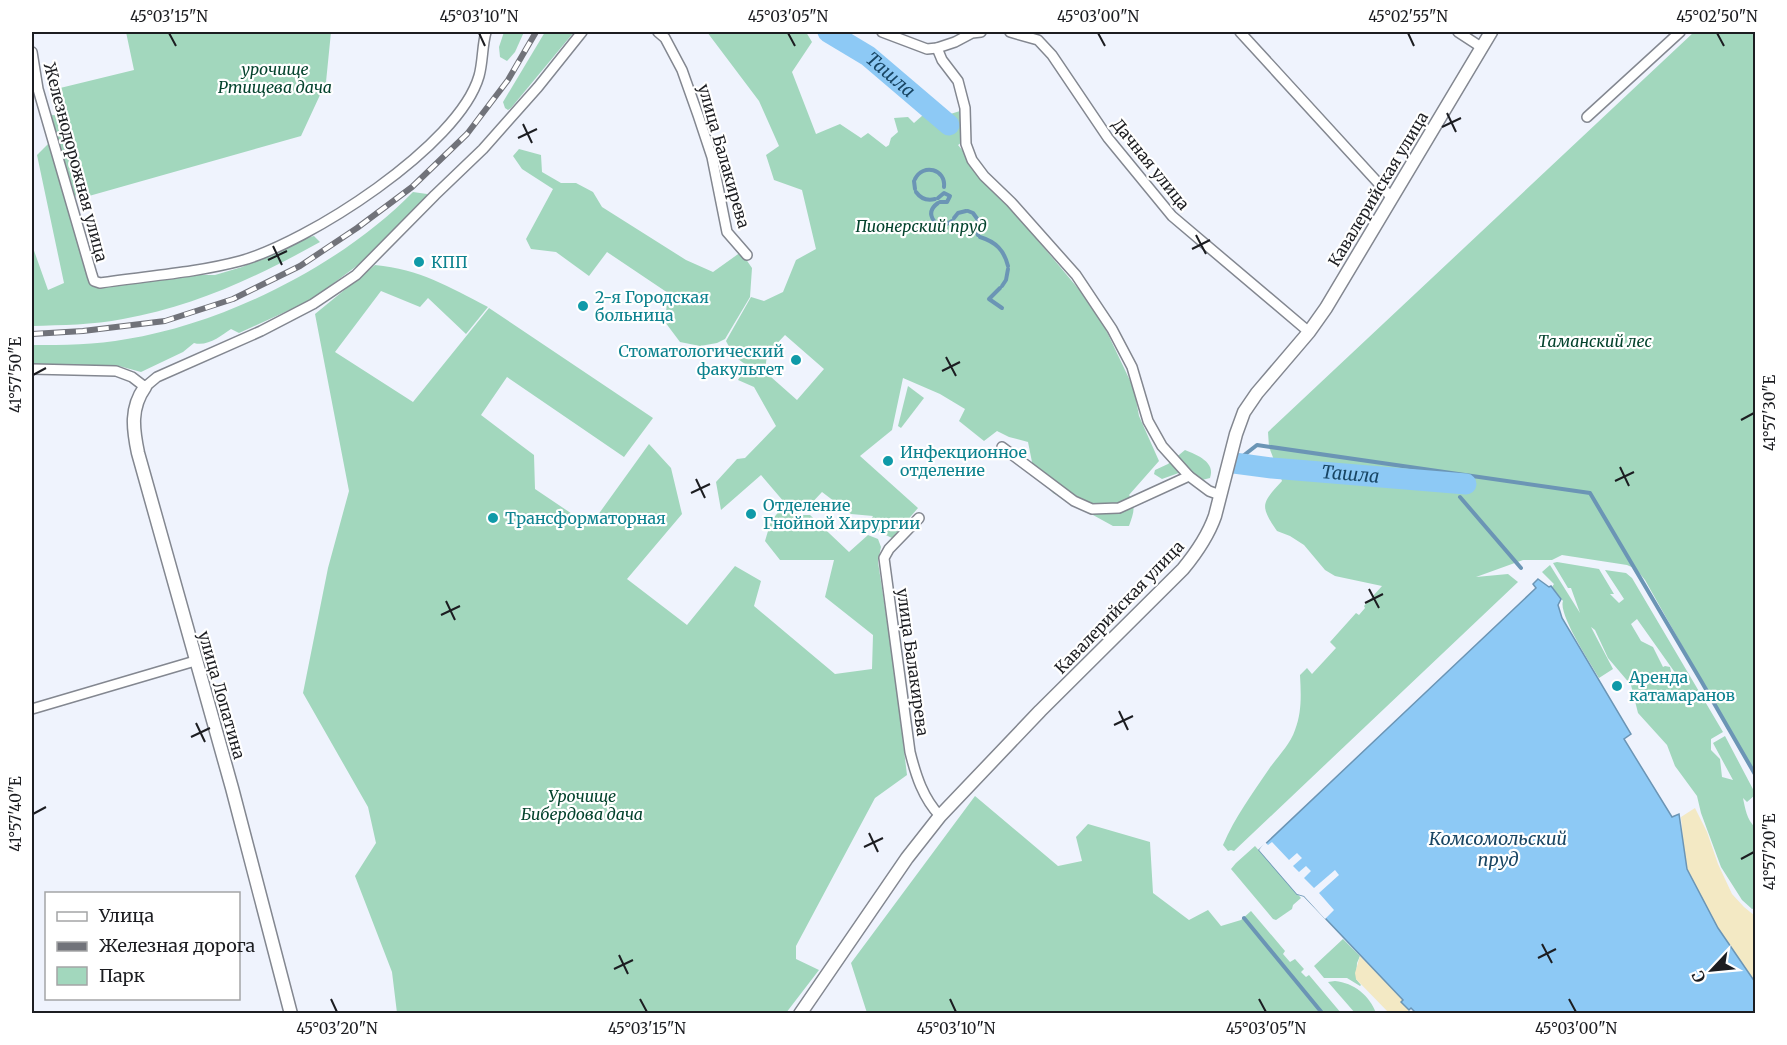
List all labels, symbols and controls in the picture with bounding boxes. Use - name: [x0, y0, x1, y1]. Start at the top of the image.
- text: 45°03'15"N: [130, 7, 208, 26]
- text: 45°03'10"N: [440, 7, 519, 26]
- text: 45°03'05"N: [748, 7, 829, 26]
- text: 45°03'00"N: [1057, 7, 1139, 26]
- text: 45°02'55"N: [1368, 7, 1448, 26]
- text: 45°02'50"N: [1676, 7, 1758, 26]
- water label: Ташла: [861, 47, 920, 102]
- park label: урочище Ртищева дача: [218, 59, 332, 97]
- street label: Железнодорожная улица: [40, 60, 112, 264]
- street label: улица Балакирева: [694, 82, 754, 231]
- street label: Кавалерийская улица: [1324, 108, 1432, 270]
- street label: Дачная улица: [1108, 114, 1194, 214]
- park label: Пионерский пруд: [855, 216, 987, 236]
- place label: КПП: [431, 252, 468, 272]
- marker: КПП: [412, 255, 426, 269]
- place label: 2-я Городская больница: [595, 287, 709, 325]
- marker: 2-я Городская больница: [576, 299, 590, 313]
- park label: Таманский лес: [1538, 331, 1653, 351]
- text: 41°57'50"E: [6, 337, 25, 413]
- place label: Стоматологический факультет: [619, 341, 784, 379]
- marker: Стоматологический факультет: [789, 353, 803, 367]
- text: 41°57'30"E: [1760, 374, 1779, 451]
- place label: Инфекционное отделение: [900, 442, 1027, 480]
- marker: Инфекционное отделение: [881, 454, 895, 468]
- water label: Ташла: [1321, 460, 1380, 488]
- place label: Отделение Гнойной Хирургии: [763, 495, 920, 533]
- marker: Отделение Гнойной Хирургии: [744, 507, 758, 521]
- place label: Трансформаторная: [505, 508, 666, 528]
- marker: Трансформаторная: [486, 511, 500, 525]
- street label: Кавалерийская улица: [1050, 536, 1188, 678]
- street label: улица Балакирева: [893, 587, 933, 738]
- street label: улица Лопатина: [194, 629, 250, 762]
- place label: Аренда катамаранов: [1628, 667, 1735, 705]
- marker: Аренда катамаранов: [1610, 679, 1624, 693]
- text: 41°57'40"E: [6, 776, 25, 852]
- park label: Урочище Бибердова дача: [521, 786, 643, 824]
- text: 41°57'20"E: [1760, 813, 1779, 890]
- water label: Комсомольский пруд: [1429, 827, 1567, 871]
- legend: [45, 892, 240, 1000]
- text: Улица: [98, 904, 154, 927]
- text: Железная дорога: [99, 934, 256, 957]
- north arrow: [1682, 940, 1742, 1000]
- text: Парк: [99, 964, 145, 987]
- text: С: [1687, 967, 1710, 986]
- text: 45°03'20"N: [296, 1019, 378, 1038]
- text: 45°03'15"N: [608, 1019, 686, 1038]
- text: 45°03'10"N: [917, 1019, 996, 1038]
- text: 45°03'05"N: [1226, 1019, 1307, 1038]
- text: 45°03'00"N: [1535, 1019, 1617, 1038]

